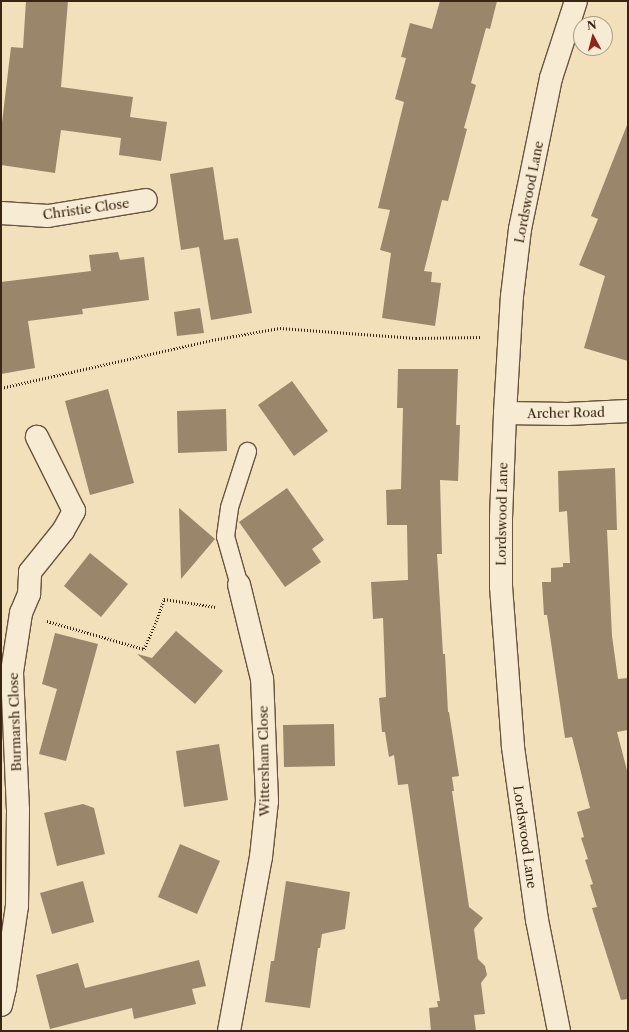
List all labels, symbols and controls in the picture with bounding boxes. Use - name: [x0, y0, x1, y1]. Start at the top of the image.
- north arrow: [573, 16, 613, 56]
- text: N: [586, 18, 597, 33]
- street label: Lordswood Lane: [511, 140, 547, 244]
- street label: Christie Close: [42, 195, 130, 223]
- street label: Archer Road: [527, 405, 605, 421]
- street label: Lordswood Lane: [493, 462, 511, 566]
- street label: Burmarsh Close: [5, 672, 25, 772]
- street label: Wittersham Close: [255, 705, 273, 817]
- street label: Lordswood Lane: [510, 785, 540, 889]

